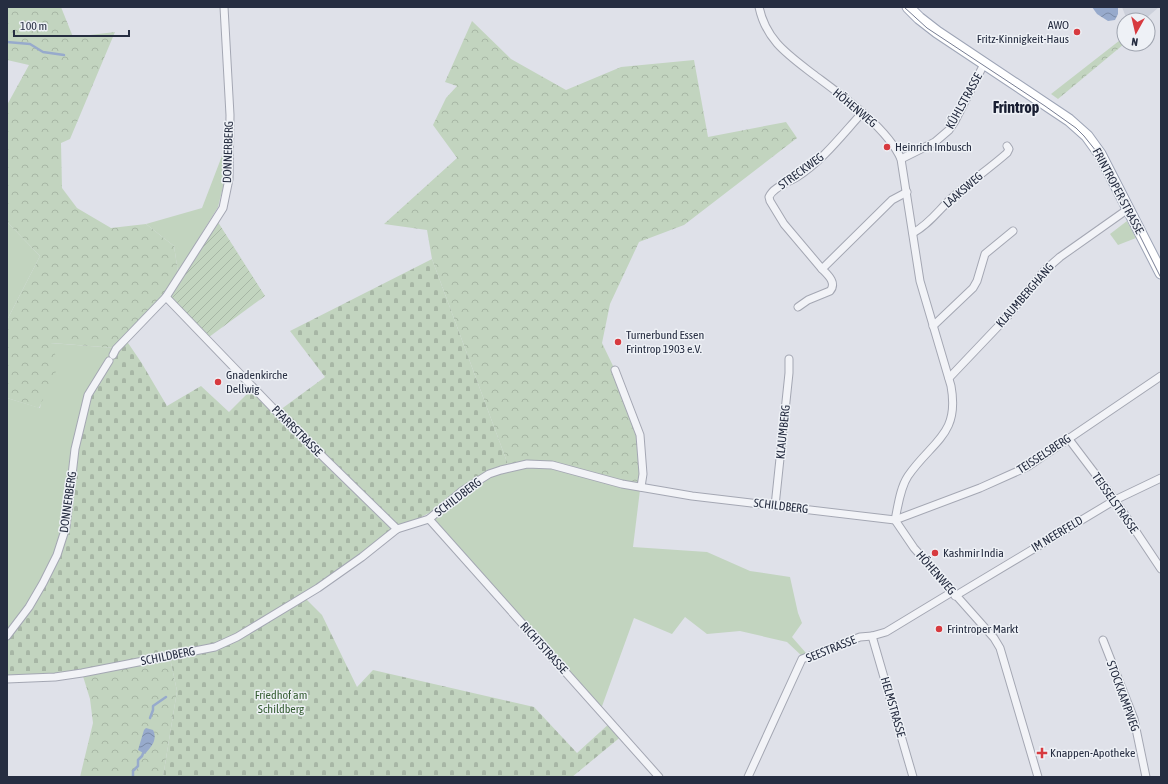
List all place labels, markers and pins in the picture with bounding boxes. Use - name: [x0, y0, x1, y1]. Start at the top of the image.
- place label: AWO Fritz-Kinnigkeit-Haus: [977, 18, 1069, 46]
- marker: AWO Fritz-Kinnigkeit-Haus: [1072, 27, 1082, 37]
- place label: Heinrich Imbusch: [895, 140, 972, 154]
- marker: Heinrich Imbusch: [882, 142, 892, 152]
- place label: Turnerbund Essen Frintrop 1903 e.V.: [626, 328, 704, 356]
- marker: Turnerbund Essen Frintrop 1903 e.V.: [613, 337, 623, 347]
- place label: Gnadenkirche Dellwig: [226, 368, 288, 396]
- marker: Gnadenkirche Dellwig: [213, 377, 223, 387]
- place label: Kashmir India: [943, 546, 1004, 560]
- marker: Kashmir India: [930, 548, 940, 558]
- place label: Frintroper Markt: [947, 622, 1019, 636]
- marker: Frintroper Markt: [934, 624, 944, 634]
- place label: Knappen-Apotheke: [1050, 746, 1135, 760]
- marker: Knappen-Apotheke: [1037, 748, 1047, 758]

